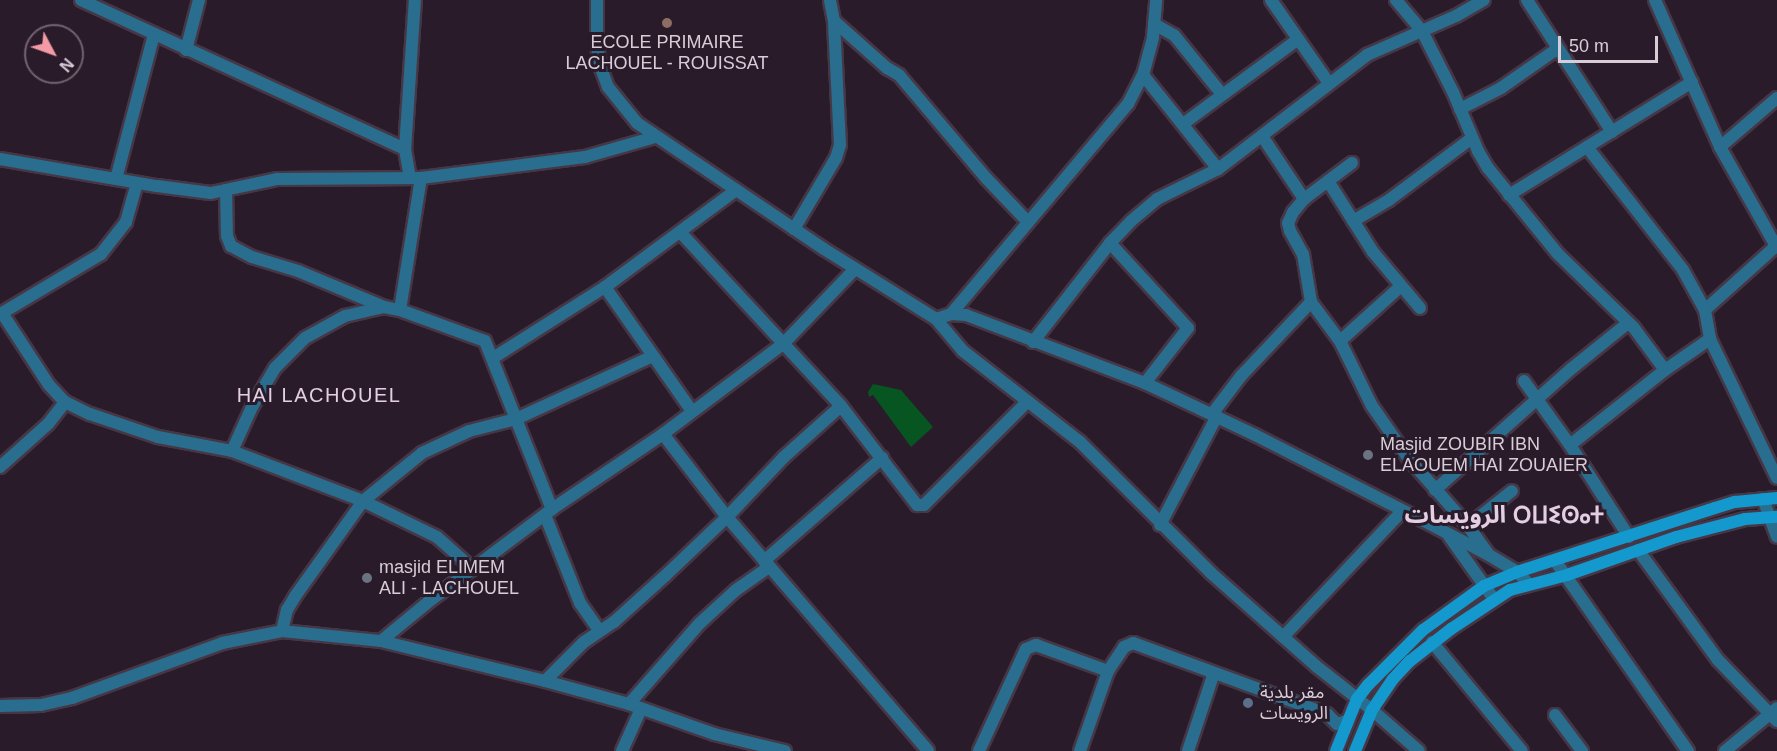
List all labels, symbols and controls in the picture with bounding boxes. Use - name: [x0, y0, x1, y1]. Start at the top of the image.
- marker: ECOLE PRIMAIRE LACHOUEL - ROUISSAT: [660, 16, 674, 30]
- north arrow: [24, 24, 84, 84]
- scale bar: [1561, 24, 1662, 62]
- place label: ECOLE PRIMAIRE LACHOUEL - ROUISSAT: [565, 32, 769, 74]
- text: 50 m: [1569, 36, 1609, 56]
- text: N: [56, 55, 77, 75]
- district label: HAI LACHOUEL: [237, 383, 401, 407]
- place label: Masjid ZOUBIR IBN ELAOUEM HAI ZOUAIER: [1380, 434, 1588, 476]
- marker: Masjid ZOUBIR IBN ELAOUEM HAI ZOUAIER: [1361, 448, 1375, 462]
- district label: الرويسات ⵔⵡⵉⵙⴰⵜ: [1404, 501, 1604, 529]
- place label: masjid ELIMEM ALI - LACHOUEL: [379, 557, 519, 600]
- marker: masjid ELIMEM ALI - LACHOUEL: [360, 571, 374, 585]
- place label: مقر بلدية الرويسات: [1260, 682, 1328, 724]
- marker: مقر بلدية الرويسات: [1241, 696, 1255, 710]

